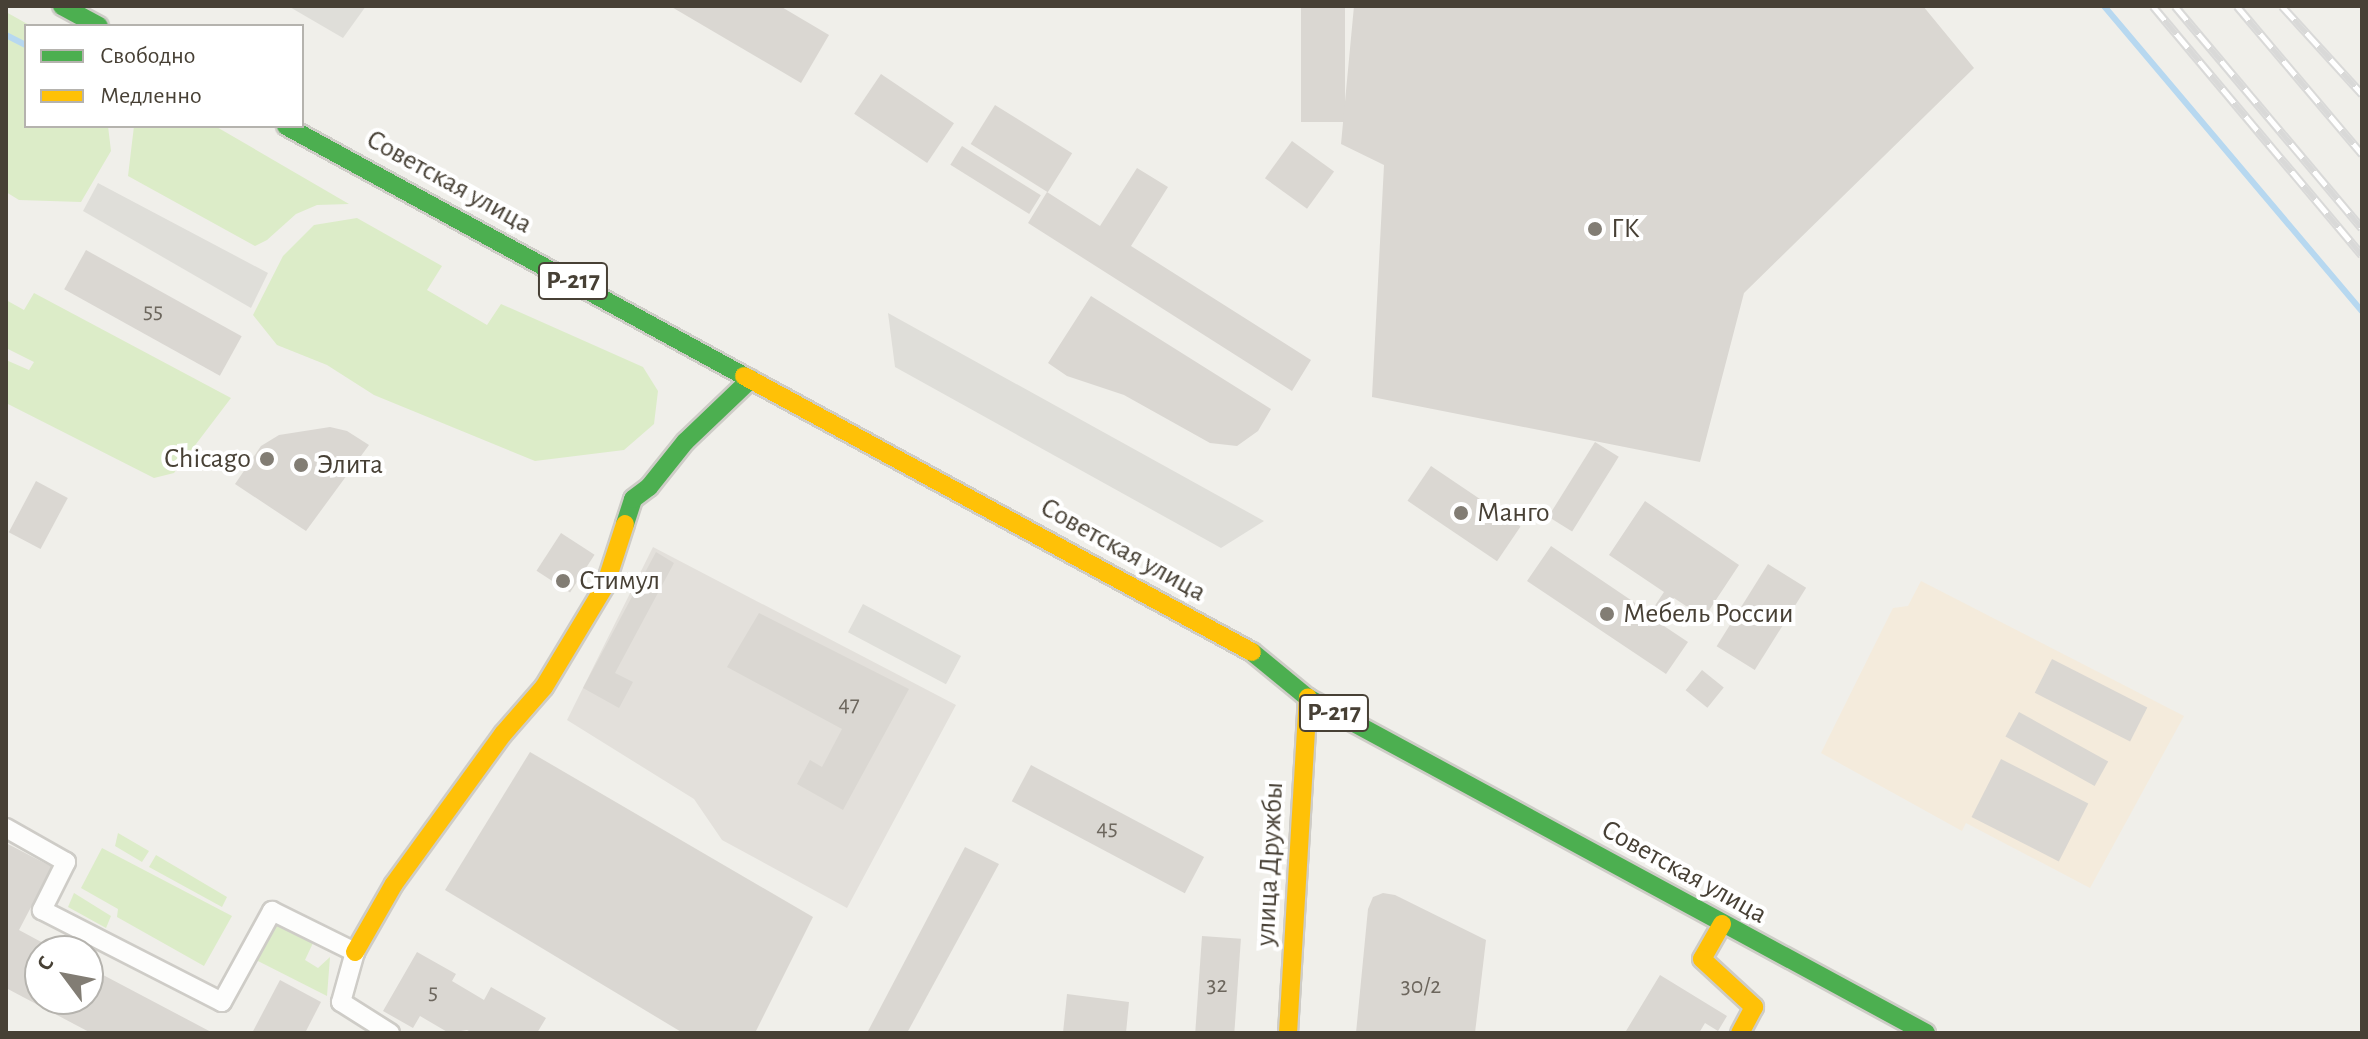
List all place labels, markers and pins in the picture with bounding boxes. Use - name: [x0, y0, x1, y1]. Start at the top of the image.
- place label: ГК: [1611, 212, 1640, 246]
- marker: ГК: [1586, 220, 1604, 238]
- place label: Chicago: [164, 442, 251, 476]
- place label: Элита: [317, 448, 383, 482]
- marker: Chicago: [258, 450, 276, 468]
- marker: Элита: [292, 456, 310, 474]
- place label: Манго: [1477, 496, 1550, 530]
- marker: Манго: [1452, 504, 1470, 522]
- place label: Стимул: [579, 564, 660, 598]
- marker: Стимул: [554, 572, 572, 590]
- place label: Мебель России: [1623, 597, 1794, 631]
- marker: Мебель России: [1598, 605, 1616, 623]

